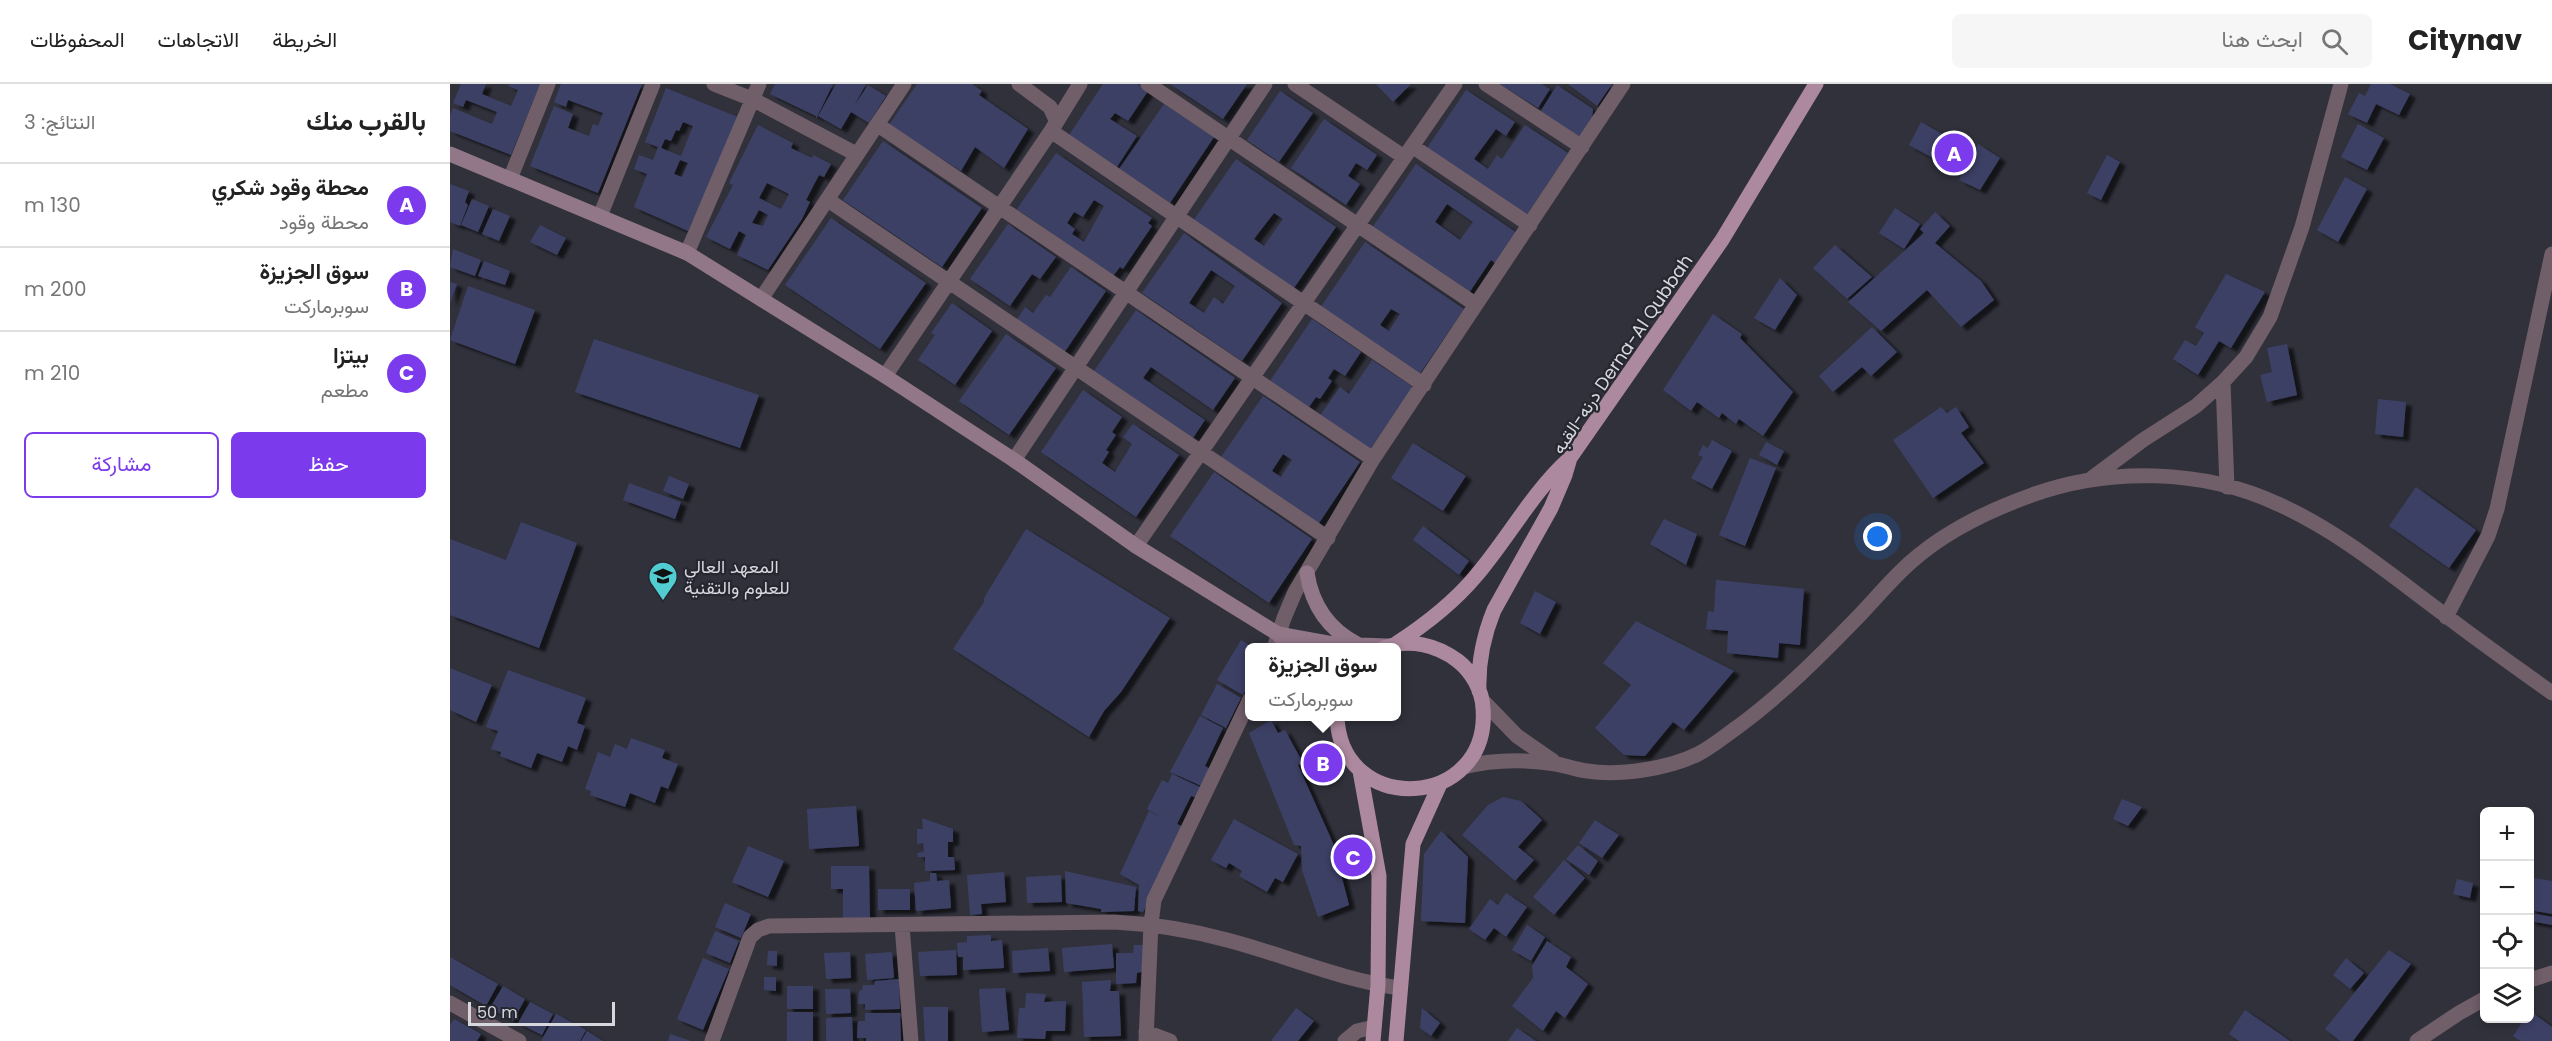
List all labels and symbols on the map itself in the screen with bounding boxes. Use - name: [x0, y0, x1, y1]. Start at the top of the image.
- pin: A: [1934, 130, 1974, 176]
- street label: درنه-القبه Derna-Al Qubbah: [1546, 249, 1698, 459]
- your location: [1863, 522, 1892, 551]
- place label: المعهد العالي للعلوم والتقنية: [684, 554, 790, 600]
- school or university icon: المعهد العالي للعلوم والتقنية: [647, 560, 679, 602]
- pin: B: [1304, 740, 1342, 786]
- pin: C: [1334, 834, 1372, 880]
- scale bar: [468, 999, 615, 1026]

